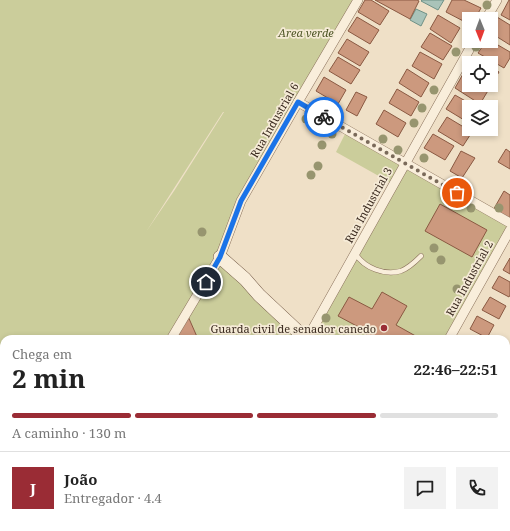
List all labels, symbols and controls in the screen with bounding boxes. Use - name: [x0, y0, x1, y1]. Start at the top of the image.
- north arrow: [462, 12, 498, 48]
- map controls: [462, 12, 498, 136]
- park label: Area verde: [277, 25, 334, 40]
- button: locate: [462, 56, 498, 92]
- street label: Rua Industrial 6: [246, 80, 302, 160]
- courier: [304, 97, 344, 137]
- button: layers: [462, 100, 498, 136]
- icon: bike: [313, 106, 335, 128]
- street label: Rua Industrial 3: [341, 165, 395, 245]
- pin: [440, 176, 474, 210]
- icon: bag: [446, 182, 468, 204]
- street label: Rua Industrial 2: [442, 238, 496, 318]
- pin: [189, 265, 223, 299]
- icon: home: [195, 271, 217, 293]
- place label: Guarda civil de senador canedo: [210, 321, 376, 336]
- marker: Guarda civil de senador canedo: [379, 323, 389, 333]
- text: Chega em: [12, 345, 72, 363]
- text: 22:46–22:51: [414, 359, 498, 379]
- text: 2 min: [12, 360, 86, 396]
- text: A caminho · 130 m: [12, 424, 126, 442]
- button: chat: [404, 467, 446, 509]
- button: phone: [456, 467, 498, 509]
- text: João: [64, 469, 97, 489]
- text: J: [30, 478, 36, 498]
- text: Entregador · 4.4: [64, 489, 162, 507]

